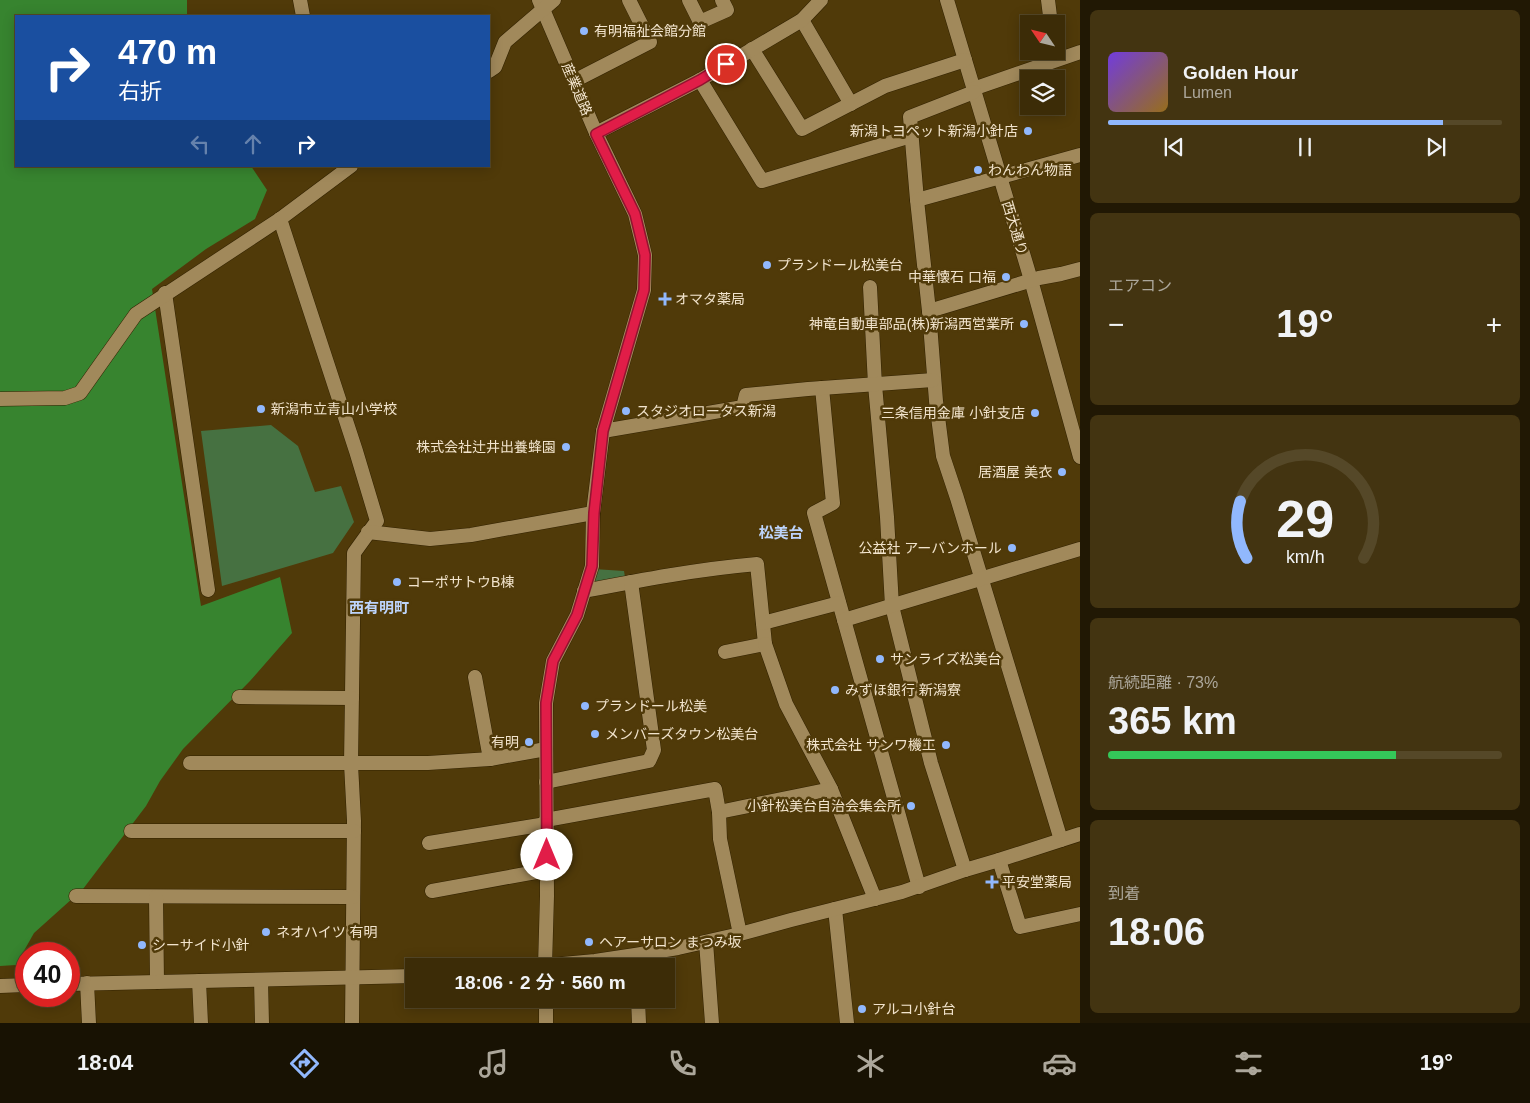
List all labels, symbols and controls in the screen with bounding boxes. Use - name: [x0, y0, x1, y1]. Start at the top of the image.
- north arrow: [1020, 15, 1065, 60]
- map controls: [1020, 15, 1065, 115]
- place label: 有明福祉会館分館: [594, 23, 706, 39]
- marker: 有明福祉会館分館: [578, 25, 590, 37]
- text: 470 m: [118, 32, 217, 71]
- icon: right: [35, 35, 100, 100]
- pin: [705, 43, 747, 85]
- icon: arrive: [712, 50, 740, 78]
- street label: 産業道路: [559, 60, 595, 118]
- text: Golden Hour: [1183, 62, 1298, 83]
- button: layers: [1020, 70, 1065, 115]
- text: 右折: [118, 79, 162, 104]
- text: Lumen: [1183, 84, 1232, 101]
- place label: 新潟トヨペット新潟小針店: [850, 123, 1018, 139]
- marker: 新潟トヨペット新潟小針店: [1022, 125, 1034, 137]
- icon: left: [186, 130, 214, 158]
- icon: ahead: [239, 130, 267, 158]
- icon: right: [292, 130, 320, 158]
- icon: previous: [1160, 133, 1188, 161]
- icon: pause: [1291, 133, 1319, 161]
- icon: next: [1422, 133, 1450, 161]
- place label: わんわん物語: [988, 162, 1072, 178]
- marker: わんわん物語: [972, 164, 984, 176]
- street label: 西大通り: [999, 199, 1031, 257]
- place label: プランドール松美台: [777, 257, 903, 273]
- marker: プランドール松美台: [761, 259, 773, 271]
- place label: 中華懐石 口福: [908, 269, 996, 285]
- marker: 中華懐石 口福: [1000, 271, 1012, 283]
- text: エアコン: [1108, 277, 1172, 294]
- place label: オマタ薬局: [675, 291, 745, 307]
- marker: オマタ薬局: [659, 293, 671, 305]
- text: 19°: [1276, 303, 1334, 345]
- text: −: [1108, 309, 1124, 340]
- text: +: [1486, 309, 1502, 340]
- place label: 神竜自動車部品(株)新潟西営業所: [809, 316, 1014, 332]
- marker: 神竜自動車部品(株)新潟西営業所: [1018, 318, 1030, 330]
- place label: 新潟市立青山小学校: [271, 401, 397, 417]
- marker: 新潟市立青山小学校: [255, 403, 267, 415]
- place label: スタジオロータス新潟: [636, 403, 776, 419]
- marker: スタジオロータス新潟: [620, 405, 632, 417]
- place label: 三条信用金庫 小針支店: [881, 405, 1025, 421]
- marker: 三条信用金庫 小針支店: [1029, 407, 1041, 419]
- place label: 株式会社辻井出養蜂園: [416, 439, 556, 455]
- marker: 株式会社辻井出養蜂園: [560, 441, 572, 453]
- place label: 居酒屋 美衣: [978, 464, 1052, 480]
- marker: 居酒屋 美衣: [1056, 466, 1068, 478]
- text: 29: [1276, 490, 1334, 548]
- district label: 松美台: [758, 524, 804, 541]
- place label: 公益社 アーバンホール: [858, 540, 1002, 556]
- marker: 公益社 アーバンホール: [1006, 542, 1018, 554]
- text: km/h: [1286, 547, 1324, 567]
- place label: コーポサトウB棟: [407, 574, 514, 590]
- marker: コーポサトウB棟: [391, 576, 403, 588]
- district label: 西有明町: [349, 599, 409, 616]
- place label: サンライズ松美台: [890, 651, 1002, 667]
- marker: サンライズ松美台: [874, 653, 886, 665]
- text: 航続距離 · 73%: [1108, 674, 1218, 691]
- place label: みずほ銀行 新潟寮: [845, 682, 961, 698]
- marker: みずほ銀行 新潟寮: [829, 684, 841, 696]
- place label: プランドール松美: [595, 698, 707, 714]
- marker: プランドール松美: [579, 700, 591, 712]
- text: 365 km: [1108, 700, 1237, 742]
- place label: メンバーズタウン松美台: [605, 726, 758, 742]
- marker: メンバーズタウン松美台: [589, 728, 601, 740]
- place label: 有明: [491, 734, 519, 750]
- marker: 有明: [523, 736, 535, 748]
- place label: 株式会社 サンワ機工: [806, 737, 936, 753]
- marker: 株式会社 サンワ機工: [940, 739, 952, 751]
- place label: 小針松美台自治会集会所: [747, 798, 901, 814]
- marker: 小針松美台自治会集会所: [905, 800, 917, 812]
- position arrow: [520, 828, 572, 880]
- place label: 平安堂薬局: [1002, 874, 1072, 890]
- marker: 平安堂薬局: [986, 876, 998, 888]
- text: 到着: [1108, 885, 1140, 902]
- text: 18:06: [1108, 911, 1205, 953]
- place label: ネオハイツ 有明: [276, 924, 378, 940]
- marker: ネオハイツ 有明: [260, 926, 272, 938]
- place label: ヘアーサロン まつみ坂: [599, 934, 742, 950]
- marker: ヘアーサロン まつみ坂: [583, 936, 595, 948]
- place label: シーサイド小針: [152, 937, 250, 953]
- marker: シーサイド小針: [136, 939, 148, 951]
- speed limit sign: 40: [15, 942, 80, 1007]
- text: 18:06 · 2 分 · 560 m: [454, 972, 626, 993]
- place label: アルコ小針台: [872, 1001, 956, 1017]
- marker: アルコ小針台: [856, 1003, 868, 1015]
- icon: directions: [287, 1046, 322, 1081]
- icon: music: [476, 1046, 511, 1081]
- icon: phone: [665, 1046, 700, 1081]
- icon: climate: [853, 1046, 888, 1081]
- icon: car: [1042, 1046, 1077, 1081]
- icon: filters: [1231, 1046, 1266, 1081]
- text: 18:04: [77, 1050, 133, 1075]
- text: 19°: [1420, 1050, 1453, 1075]

